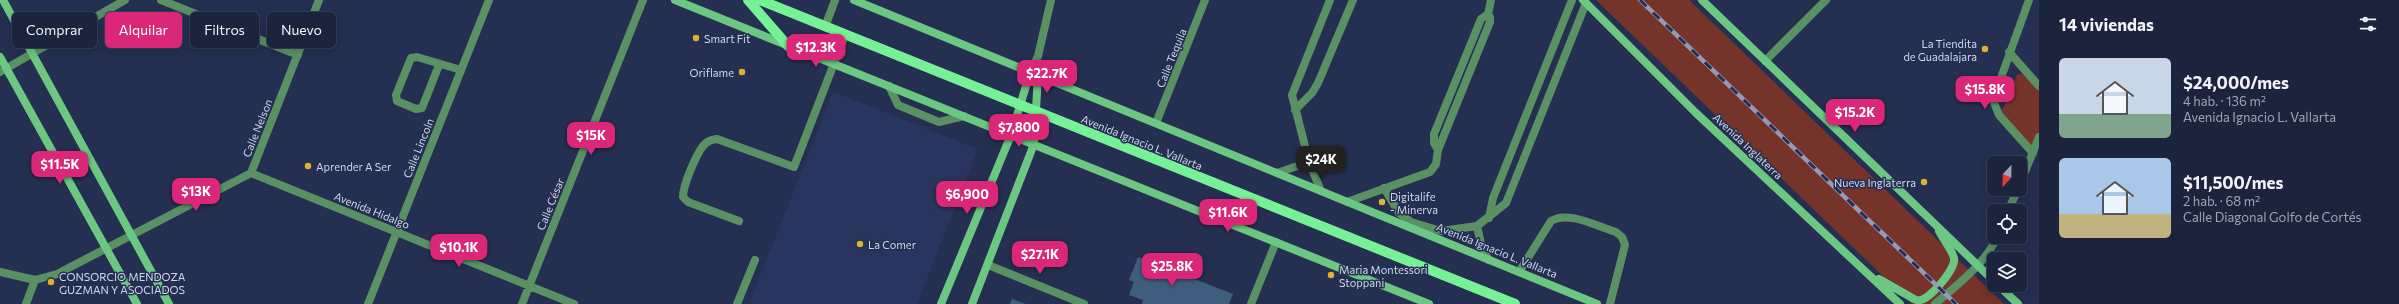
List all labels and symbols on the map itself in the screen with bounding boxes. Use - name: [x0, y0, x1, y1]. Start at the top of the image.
- street label: Calle Tequila: [1153, 26, 1189, 90]
- place label: Smart Fit: [704, 32, 751, 45]
- marker: Smart Fit: [691, 33, 701, 43]
- pin: $12.3K: [783, 34, 849, 68]
- place label: La Tiendita de Guadalajara: [1904, 37, 1977, 63]
- marker: La Tiendita de Guadalajara: [1980, 44, 1990, 54]
- pin: $22.7K: [1014, 60, 1080, 94]
- place label: Oriflame: [689, 66, 734, 79]
- marker: Oriflame: [737, 67, 747, 77]
- pin: $15.8K: [1952, 76, 2018, 110]
- street label: Calle Nelson: [239, 97, 275, 159]
- pin: $15.2K: [1822, 99, 1888, 133]
- street label: Avenida Inglaterra: [1711, 110, 1785, 182]
- street label: Avenida Ignacio L. Vallarta: [1080, 112, 1204, 172]
- pin: $7,800: [986, 114, 1052, 148]
- street label: Calle Lincoln: [400, 116, 436, 180]
- pin: $15K: [567, 122, 615, 156]
- pin: $24K: [1297, 146, 1345, 180]
- pin: $11.5K: [27, 151, 93, 185]
- north arrow: [1987, 156, 2027, 196]
- place label: Aprender A Ser: [316, 160, 392, 173]
- marker: Aprender A Ser: [303, 161, 313, 171]
- street label: Calle César: [534, 175, 567, 232]
- place label: Nueva Inglaterra: [1834, 176, 1916, 189]
- marker: Nueva Inglaterra: [1919, 177, 1929, 187]
- pin: $13K: [172, 178, 220, 212]
- pin: $6,900: [934, 181, 1000, 215]
- street label: Avenida Hidalgo: [332, 189, 412, 231]
- place label: Digitalife - Minerva: [1390, 190, 1438, 216]
- marker: Digitalife - Minerva: [1377, 197, 1387, 207]
- pin: $11.6K: [1195, 199, 1261, 233]
- street label: Avenida Ignacio L. Vallarta: [1435, 220, 1559, 280]
- pin: $10.1K: [426, 234, 492, 268]
- place label: La Comer: [868, 238, 917, 251]
- marker: La Comer: [855, 239, 865, 249]
- pin: $27.1K: [1007, 241, 1073, 275]
- pin: $25.8K: [1139, 253, 1205, 287]
- place label: Maria Montessori Stoppani: [1339, 263, 1428, 289]
- place label: CONSORCIO MENDOZA GUZMAN Y ASOCIADOS: [59, 270, 186, 296]
- marker: Maria Montessori Stoppani: [1326, 270, 1336, 280]
- marker: CONSORCIO MENDOZA GUZMAN Y ASOCIADOS: [46, 277, 56, 287]

